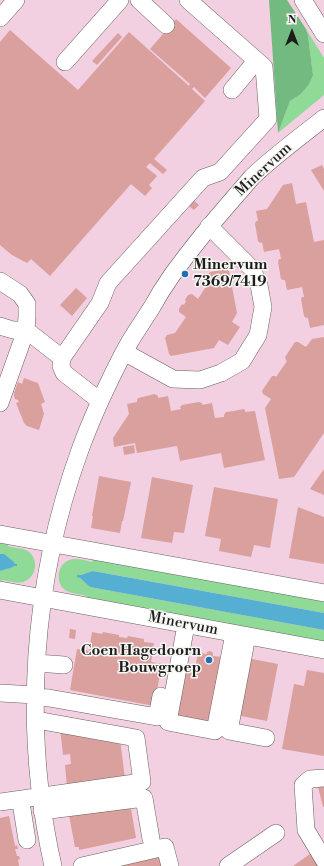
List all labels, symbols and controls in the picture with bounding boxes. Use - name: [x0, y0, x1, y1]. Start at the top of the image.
- north arrow: [272, 12, 312, 52]
- text: N: [288, 13, 296, 27]
- street label: Minervum: [232, 139, 296, 201]
- place label: Minervum 7369/7419: [193, 256, 267, 291]
- marker: Minervum 7369/7419: [180, 269, 190, 279]
- street label: Minervum: [146, 608, 220, 640]
- place label: Coen Hagedoorn Bouwgroep: [81, 642, 201, 677]
- marker: Coen Hagedoorn Bouwgroep: [204, 655, 214, 665]

